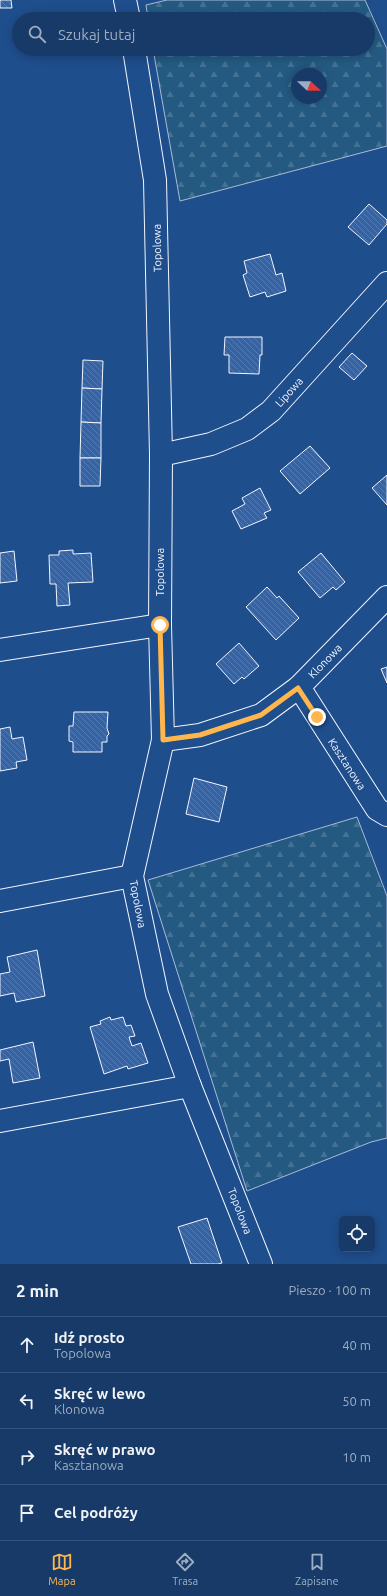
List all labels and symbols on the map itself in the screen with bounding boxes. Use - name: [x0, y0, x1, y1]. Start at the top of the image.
- north arrow: [291, 68, 327, 104]
- street label: Topolowa: [151, 224, 163, 272]
- street label: Lipowa: [273, 375, 305, 409]
- street label: Topolowa: [154, 548, 166, 596]
- route start: [151, 616, 169, 634]
- street label: Klonowa: [306, 641, 344, 681]
- route end: [308, 708, 326, 726]
- street label: Kasztanowa: [326, 736, 368, 792]
- street label: Topolowa: [127, 879, 149, 929]
- street label: Topolowa: [226, 1186, 254, 1236]

